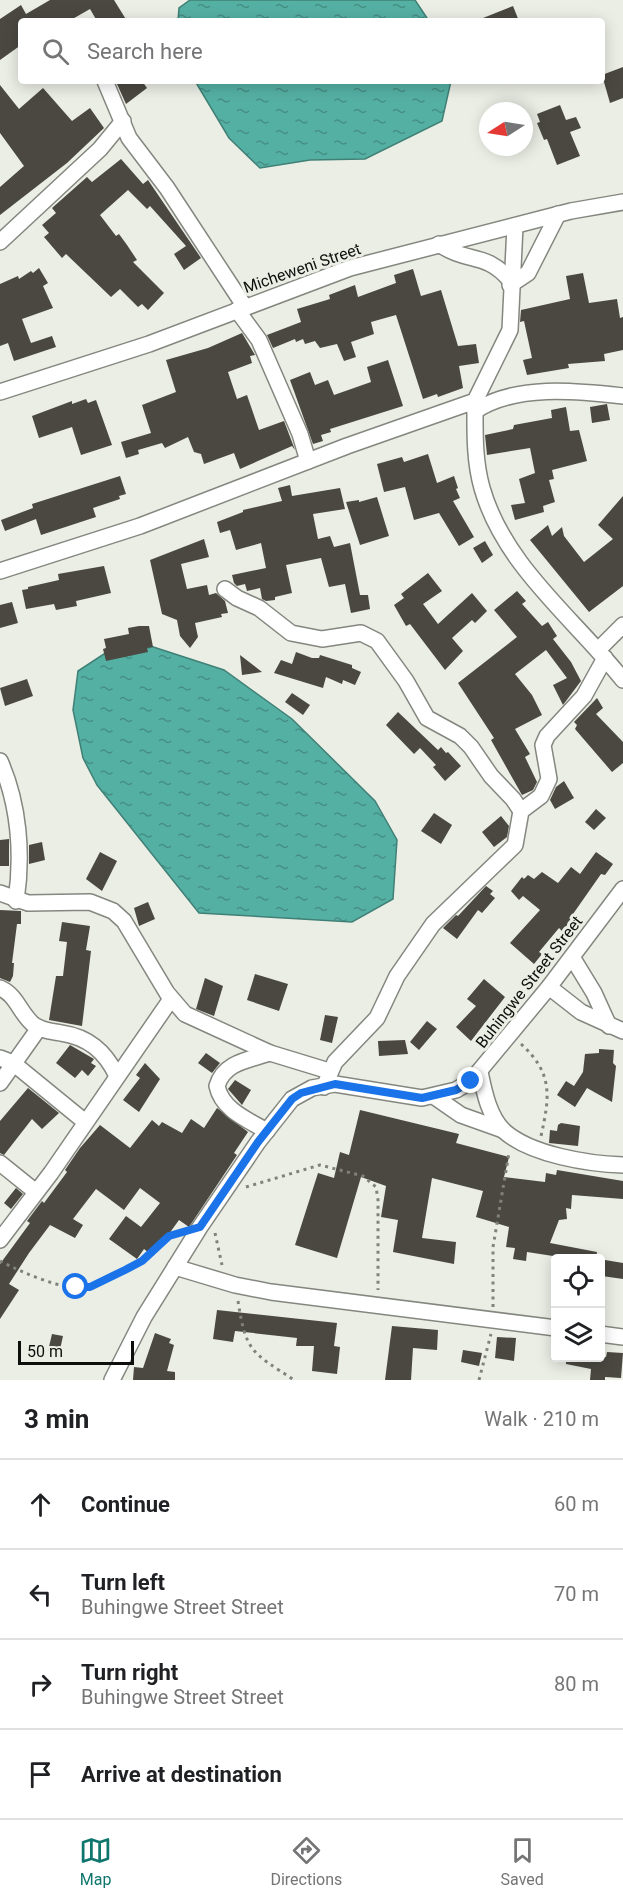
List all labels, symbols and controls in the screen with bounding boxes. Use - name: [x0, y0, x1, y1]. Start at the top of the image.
- search box: [18, 18, 605, 84]
- icon: search: [39, 35, 72, 68]
- text: Search here: [87, 39, 203, 64]
- north arrow: [479, 102, 533, 156]
- street label: Micheweni Street: [241, 239, 363, 297]
- street label: Buhingwe Street Street: [472, 912, 586, 1052]
- route end: [457, 1067, 483, 1093]
- map controls: [551, 1254, 605, 1362]
- button: locate: [551, 1254, 605, 1308]
- route start: [62, 1273, 88, 1299]
- button: layers: [551, 1308, 605, 1362]
- scale bar: [18, 1338, 134, 1366]
- text: 50 m: [27, 1342, 63, 1361]
- text: 3 min: [24, 1404, 89, 1434]
- text: Walk · 210 m: [484, 1407, 599, 1431]
- icon: ahead: [24, 1488, 57, 1521]
- text: Continue: [81, 1492, 170, 1517]
- text: 60 m: [554, 1492, 599, 1516]
- text: Turn left: [81, 1570, 165, 1595]
- icon: left: [24, 1578, 57, 1611]
- text: 70 m: [554, 1582, 599, 1606]
- text: Buhingwe Street Street: [81, 1595, 284, 1619]
- text: Turn right: [81, 1660, 178, 1685]
- icon: right: [24, 1668, 57, 1701]
- text: 80 m: [554, 1672, 599, 1696]
- text: Buhingwe Street Street: [81, 1685, 284, 1709]
- icon: arrive: [24, 1758, 57, 1791]
- text: Arrive at destination: [81, 1762, 282, 1787]
- tab: Map: [79, 1834, 112, 1889]
- tab: Directions: [270, 1834, 342, 1889]
- tab: Saved: [501, 1834, 544, 1889]

